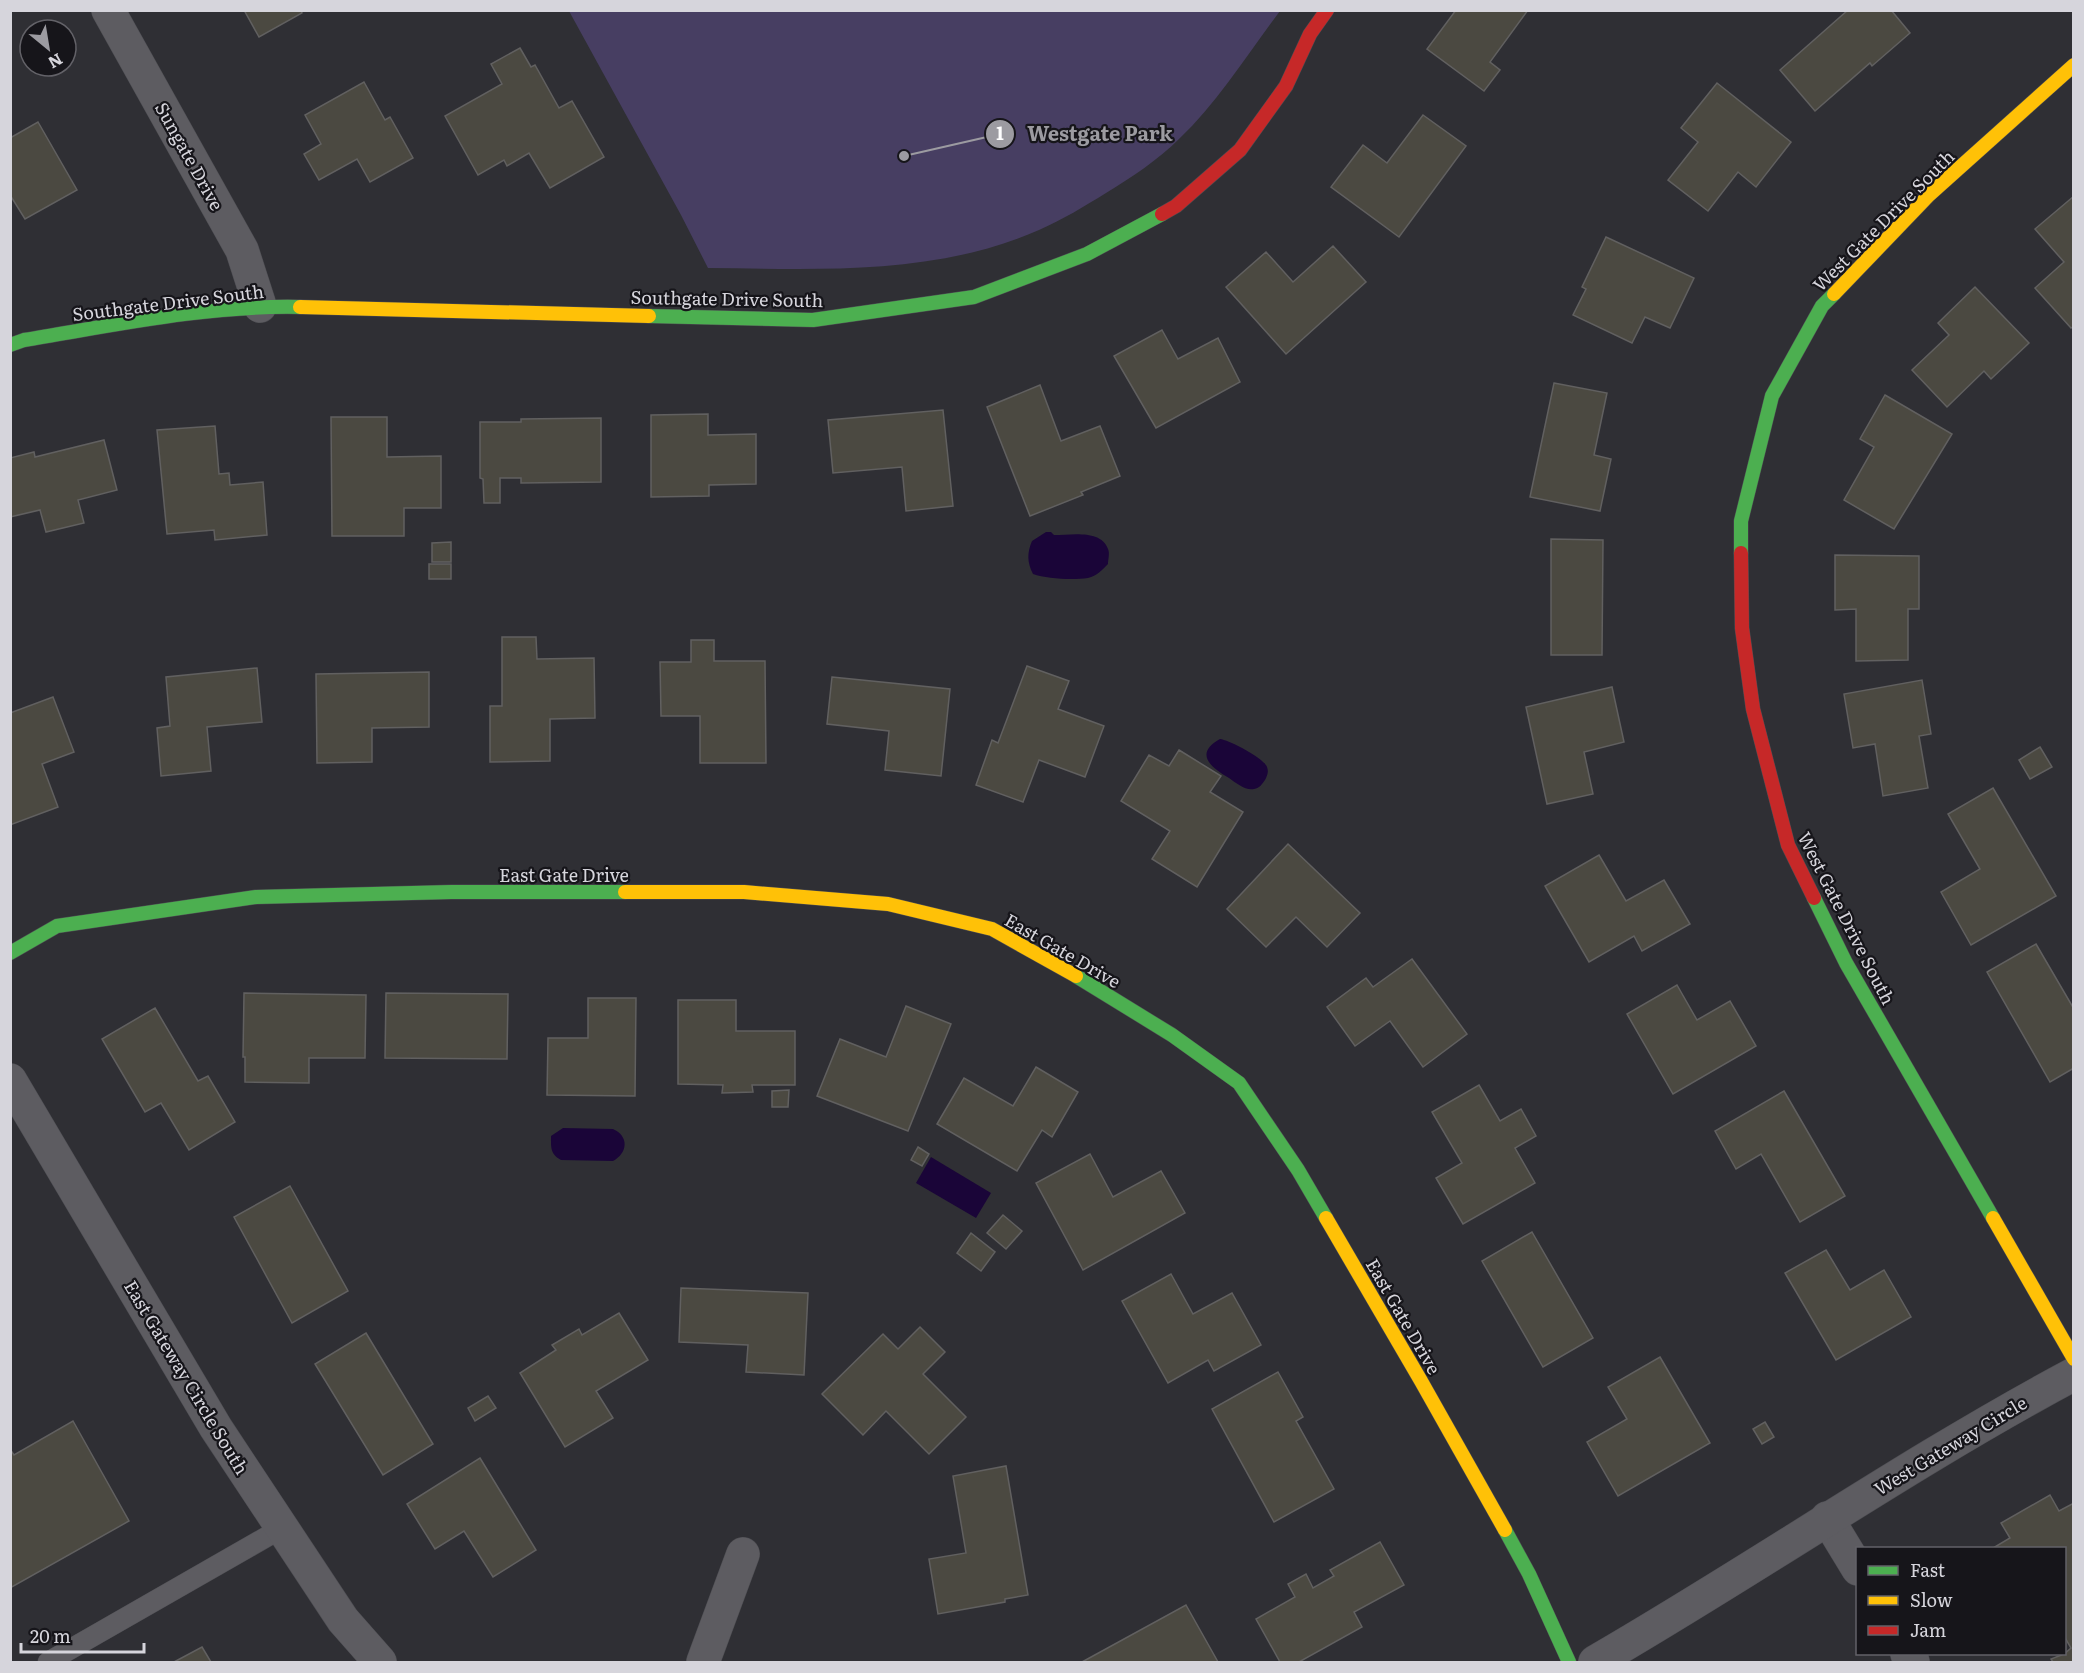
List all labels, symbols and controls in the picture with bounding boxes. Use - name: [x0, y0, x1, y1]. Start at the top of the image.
- north arrow: [18, 18, 78, 78]
- text: N: [44, 48, 68, 76]
- street label: Sungate Drive: [149, 97, 231, 215]
- callout: Westgate Park: [985, 115, 1184, 153]
- text: Westgate Park: [1027, 117, 1173, 147]
- text: 1: [996, 119, 1004, 146]
- street label: West Gate Drive South: [1806, 143, 1960, 297]
- street label: Southgate Drive South: [71, 277, 265, 327]
- street label: Southgate Drive South: [630, 283, 824, 313]
- street label: West Gate Drive South: [1792, 827, 1902, 1009]
- street label: East Gate Drive: [499, 861, 629, 888]
- street label: East Gate Drive: [1000, 906, 1126, 994]
- street label: East Gate Drive: [1360, 1253, 1448, 1379]
- street label: East Gateway Circle South: [118, 1275, 256, 1479]
- street label: West Gateway Circle: [1869, 1389, 2031, 1501]
- legend: [1856, 1547, 2066, 1655]
- text: Fast: [1910, 1556, 1946, 1583]
- text: Slow: [1910, 1586, 1953, 1613]
- scale bar: [21, 1616, 144, 1654]
- text: Jam: [1910, 1616, 1946, 1643]
- text: 20 m: [30, 1622, 71, 1649]

